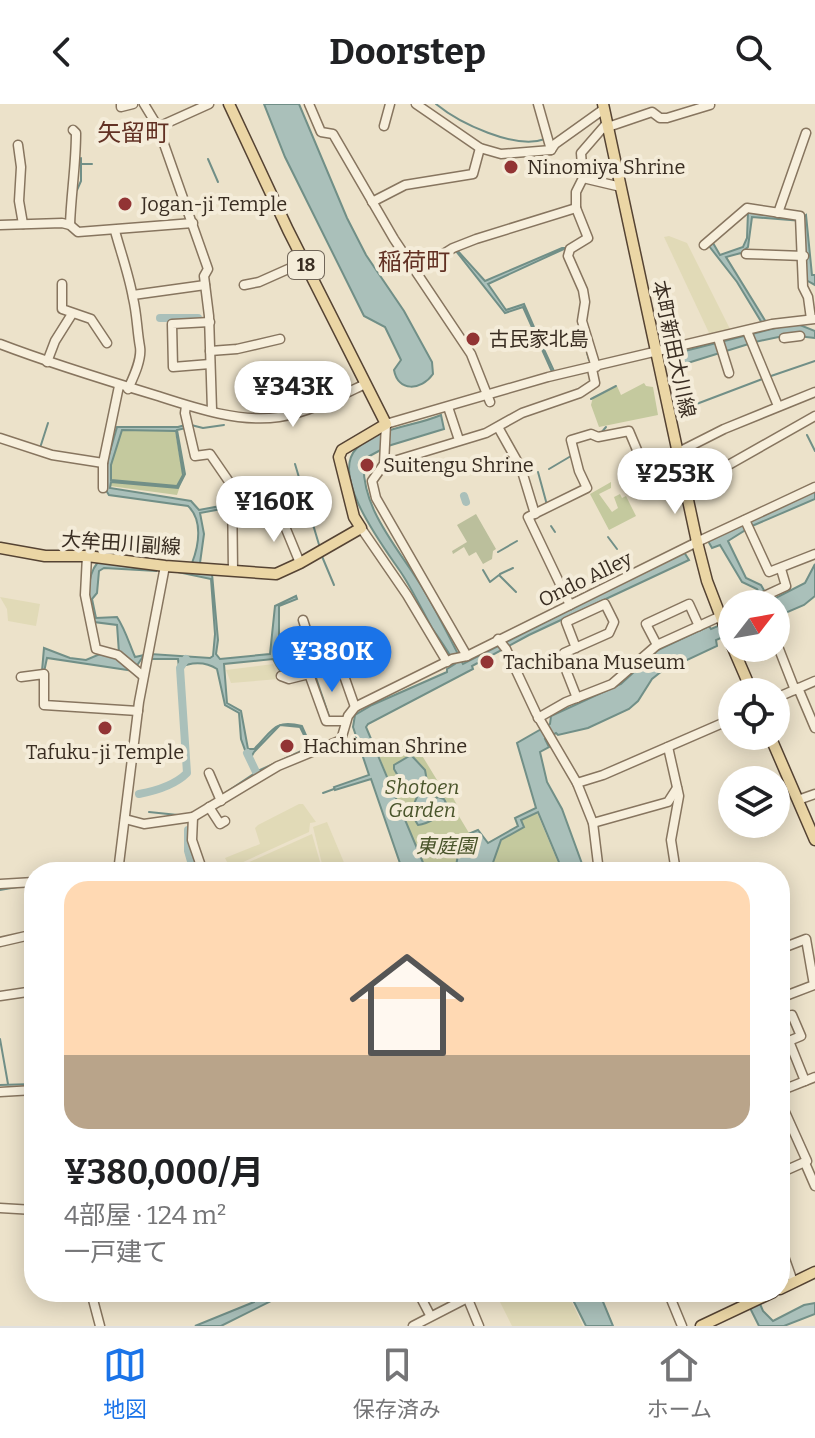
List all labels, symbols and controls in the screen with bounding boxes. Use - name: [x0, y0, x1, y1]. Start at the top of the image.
- icon: back: [40, 30, 84, 74]
- text: Doorstep: [329, 30, 486, 74]
- icon: search: [731, 30, 775, 74]
- district label: 矢留町: [97, 119, 169, 147]
- place label: Ninomiya Shrine: [527, 155, 685, 179]
- marker: Ninomiya Shrine: [502, 158, 520, 176]
- place label: Jogan-ji Temple: [140, 192, 287, 217]
- marker: Jogan-ji Temple: [116, 195, 134, 213]
- district label: 稲荷町: [378, 248, 450, 276]
- road number: 18: [288, 251, 324, 279]
- street label: 本町新田大川線: [648, 278, 700, 420]
- place label: 古民家北島: [489, 327, 589, 351]
- marker: 古民家北島: [464, 330, 482, 348]
- pin: ¥343K: [237, 361, 349, 429]
- text: ¥343K: [252, 371, 334, 402]
- pin: ¥253K: [619, 448, 731, 516]
- place label: Suitengu Shrine: [383, 453, 534, 477]
- marker: Suitengu Shrine: [358, 456, 376, 474]
- text: ¥253K: [635, 458, 715, 489]
- pin: ¥160K: [218, 476, 330, 544]
- text: ¥160K: [234, 486, 314, 517]
- street label: 大牟田川副線: [60, 527, 182, 559]
- street label: Ondo Alley: [534, 546, 636, 612]
- north arrow: [718, 590, 790, 662]
- map controls: [718, 590, 790, 838]
- pin: ¥380K: [276, 626, 388, 694]
- text: ¥380K: [290, 636, 374, 667]
- place label: Tachibana Museum: [503, 650, 685, 674]
- marker: Tachibana Museum: [478, 653, 496, 671]
- button: locate: [718, 678, 790, 750]
- marker: Tafuku-ji Temple: [96, 719, 114, 737]
- place label: Hachiman Shrine: [303, 734, 467, 758]
- marker: Hachiman Shrine: [278, 737, 296, 755]
- place label: Tafuku-ji Temple: [26, 740, 184, 765]
- button: layers: [718, 766, 790, 838]
- park label: Shotoen Garden: [385, 775, 459, 822]
- park label: 東庭園: [416, 834, 479, 858]
- icon: home: [335, 933, 479, 1077]
- text: ¥380,000/月: [64, 1152, 264, 1193]
- text: 4部屋 · 124 m²: [64, 1200, 226, 1231]
- text: 一戸建て: [64, 1237, 168, 1268]
- tab: 地図: [103, 1343, 147, 1423]
- tab: 保存済み: [353, 1343, 441, 1423]
- tab: ホーム: [647, 1343, 712, 1423]

